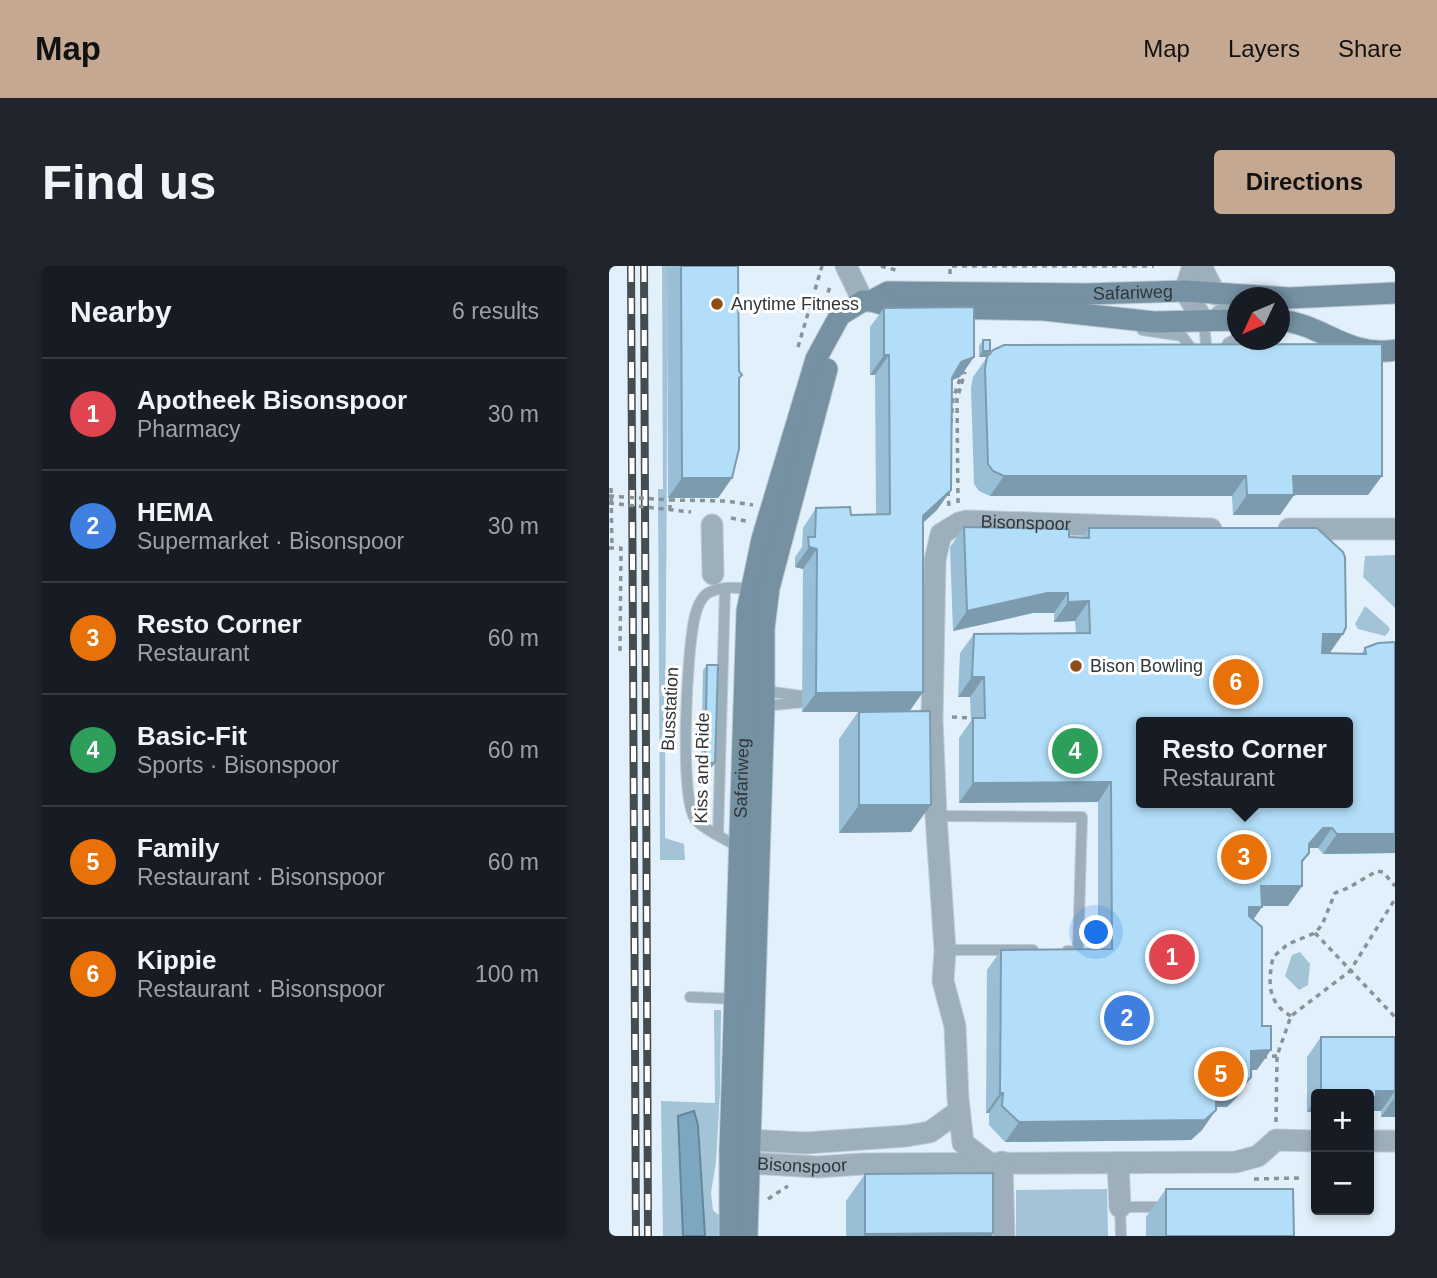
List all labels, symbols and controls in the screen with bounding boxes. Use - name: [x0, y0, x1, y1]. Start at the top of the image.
- text: Map: [35, 30, 101, 67]
- text: Map: [1143, 35, 1190, 62]
- text: Layers: [1228, 35, 1300, 62]
- text: Share: [1338, 35, 1402, 62]
- button: Directions: [1214, 150, 1395, 214]
- text: Find us: [42, 155, 216, 209]
- street label: Safariweg: [1092, 281, 1173, 304]
- north arrow: [1227, 287, 1290, 350]
- place label: Anytime Fitness: [731, 294, 859, 314]
- text: Nearby: [70, 295, 172, 328]
- marker: Anytime Fitness: [709, 296, 725, 312]
- text: 6 results: [452, 298, 539, 324]
- text: Apotheek Bisonspoor: [137, 385, 407, 415]
- text: 1: [87, 401, 99, 427]
- text: 30 m: [488, 401, 539, 427]
- text: Pharmacy: [137, 416, 241, 442]
- text: HEMA: [137, 497, 214, 527]
- street label: Bisonspoor: [980, 511, 1071, 534]
- text: 2: [87, 513, 99, 539]
- text: 30 m: [488, 513, 539, 539]
- text: Supermarket · Bisonspoor: [137, 528, 404, 554]
- text: Resto Corner: [137, 609, 302, 639]
- text: 3: [87, 625, 99, 651]
- text: 60 m: [488, 625, 539, 651]
- text: Restaurant: [137, 640, 250, 666]
- place label: Bison Bowling: [1090, 656, 1203, 676]
- pin: 6: [1213, 656, 1259, 708]
- marker: Bison Bowling: [1068, 658, 1084, 674]
- street label: Busstation: [658, 667, 682, 751]
- street label: Kiss and Ride: [691, 712, 713, 824]
- popup: [1136, 717, 1353, 808]
- text: Basic-Fit: [137, 721, 247, 751]
- pin: 4: [1052, 725, 1098, 777]
- text: Resto Corner: [1162, 734, 1327, 764]
- text: 4: [87, 737, 99, 763]
- text: 60 m: [488, 737, 539, 763]
- street label: Safariweg: [730, 738, 753, 819]
- text: Sports · Bisonspoor: [137, 752, 339, 778]
- text: Restaurant: [1162, 765, 1275, 791]
- pin: 3: [1221, 831, 1267, 883]
- text: Family: [137, 833, 219, 863]
- text: 5: [87, 849, 99, 875]
- text: 60 m: [488, 849, 539, 875]
- text: Restaurant · Bisonspoor: [137, 864, 385, 890]
- your location: [1079, 915, 1113, 949]
- pin: 1: [1149, 931, 1195, 983]
- text: Kippie: [137, 945, 216, 975]
- text: 6: [87, 961, 99, 987]
- text: 100 m: [475, 961, 539, 987]
- text: Restaurant · Bisonspoor: [137, 976, 385, 1002]
- pin: 2: [1104, 992, 1150, 1044]
- pin: 5: [1198, 1048, 1244, 1100]
- map controls: [1311, 1089, 1374, 1215]
- button: +: [1311, 1089, 1374, 1152]
- button: −: [1311, 1152, 1374, 1215]
- street label: Bisonspoor: [757, 1153, 848, 1177]

